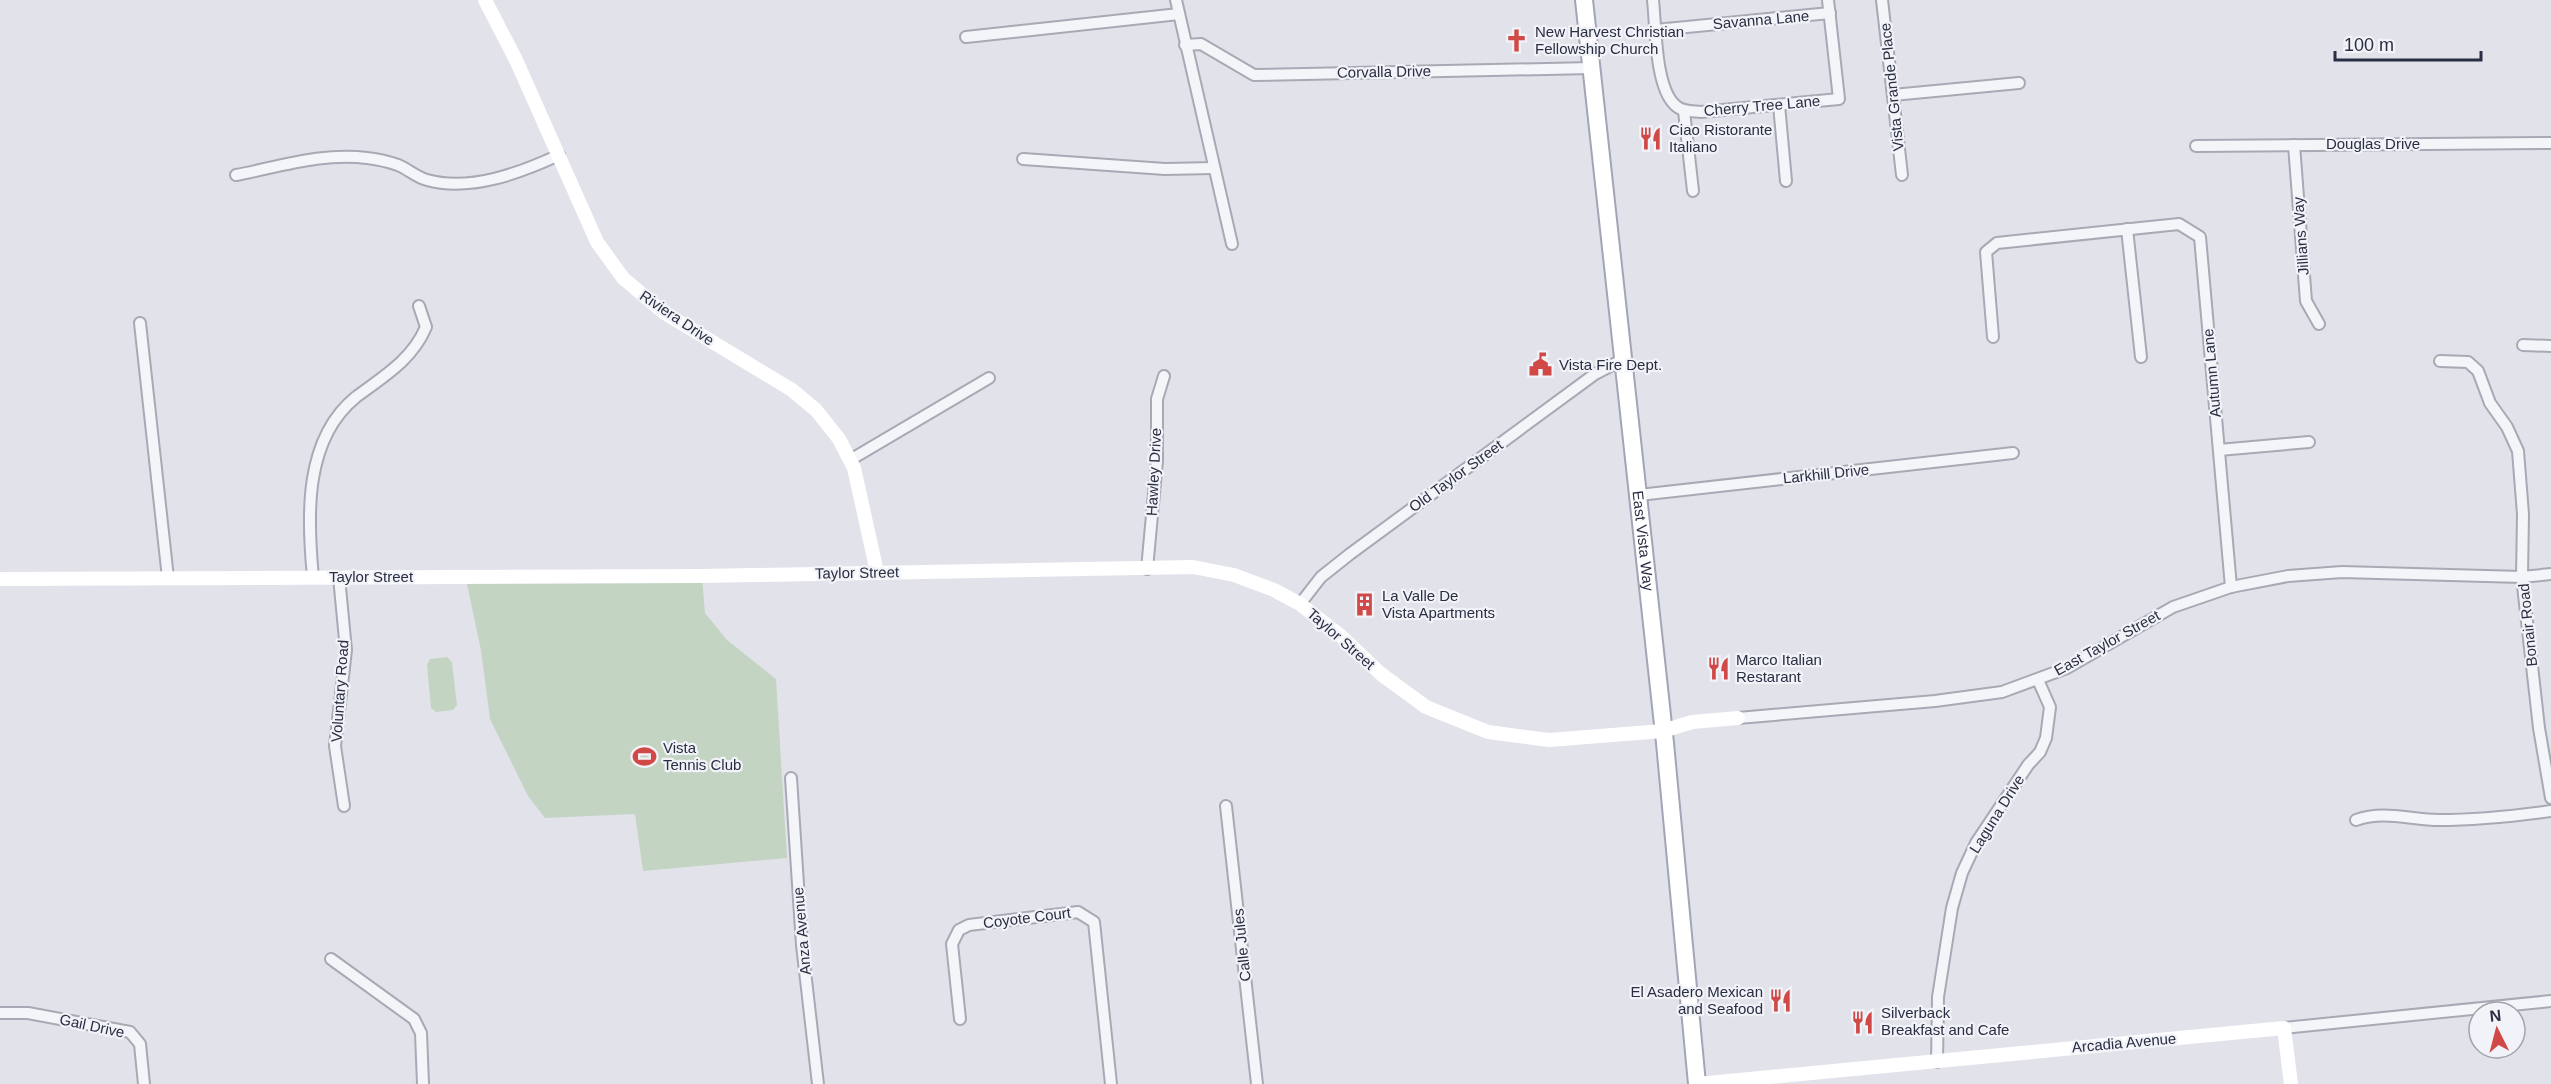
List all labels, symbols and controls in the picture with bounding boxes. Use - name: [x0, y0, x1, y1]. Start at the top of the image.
- street label: Savanna Lane: [1712, 7, 1810, 32]
- street label: Vista Grande Place: [1876, 22, 1907, 152]
- place label: New Harvest Christian Fellowship Church: [1535, 23, 1684, 57]
- scale bar: [2335, 24, 2480, 62]
- church icon: New Harvest Christian Fellowship Church: [1504, 28, 1530, 54]
- text: 100 m: [2344, 35, 2394, 55]
- street label: Corvalla Drive: [1337, 62, 1431, 81]
- street label: Cherry Tree Lane: [1703, 92, 1821, 119]
- place label: Ciao Ristorante Italiano: [1669, 121, 1772, 155]
- restaurant icon: Ciao Ristorante Italiano: [1638, 126, 1664, 152]
- street label: Douglas Drive: [2326, 135, 2420, 152]
- street label: Jillians Way: [2289, 196, 2312, 276]
- street label: Riviera Drive: [637, 287, 718, 349]
- street label: Autumn Lane: [2199, 328, 2224, 418]
- public building icon: Vista Fire Dept.: [1528, 352, 1554, 378]
- place label: Vista Fire Dept.: [1559, 356, 1662, 373]
- street label: Hawley Drive: [1143, 427, 1164, 517]
- street label: Old Taylor Street: [1406, 435, 1506, 515]
- street label: Larkhill Drive: [1782, 461, 1870, 486]
- street label: East Vista Way: [1630, 490, 1657, 592]
- street label: Taylor Street: [815, 563, 900, 582]
- street label: Taylor Street: [329, 568, 414, 585]
- street label: Bonair Road: [2515, 583, 2540, 667]
- place label: La Valle De Vista Apartments: [1382, 587, 1495, 621]
- building icon: La Valle De Vista Apartments: [1351, 592, 1377, 618]
- street label: Taylor Street: [1304, 605, 1379, 673]
- street label: East Taylor Street: [2051, 606, 2163, 679]
- street label: Voluntary Road: [327, 639, 352, 743]
- place label: Marco Italian Restarant: [1736, 651, 1822, 685]
- restaurant icon: Marco Italian Restarant: [1705, 656, 1731, 682]
- place label: Vista Tennis Club: [663, 739, 741, 773]
- sports icon: Vista Tennis Club: [632, 744, 658, 770]
- street label: Laguna Drive: [1966, 771, 2027, 856]
- street label: Anza Avenue: [789, 886, 814, 976]
- street label: Coyote Court: [982, 904, 1073, 931]
- street label: Calle Jules: [1229, 908, 1254, 982]
- place label: El Asadero Mexican and Seafood: [1630, 983, 1763, 1017]
- restaurant icon: El Asadero Mexican and Seafood: [1768, 988, 1794, 1014]
- north arrow: [2467, 1000, 2527, 1060]
- place label: Silverback Breakfast and Cafe: [1881, 1004, 2009, 1038]
- text: N: [2489, 1007, 2502, 1025]
- restaurant icon: Silverback Breakfast and Cafe: [1850, 1009, 1876, 1035]
- street label: Gail Drive: [58, 1010, 126, 1041]
- street label: Arcadia Avenue: [2071, 1029, 2177, 1056]

